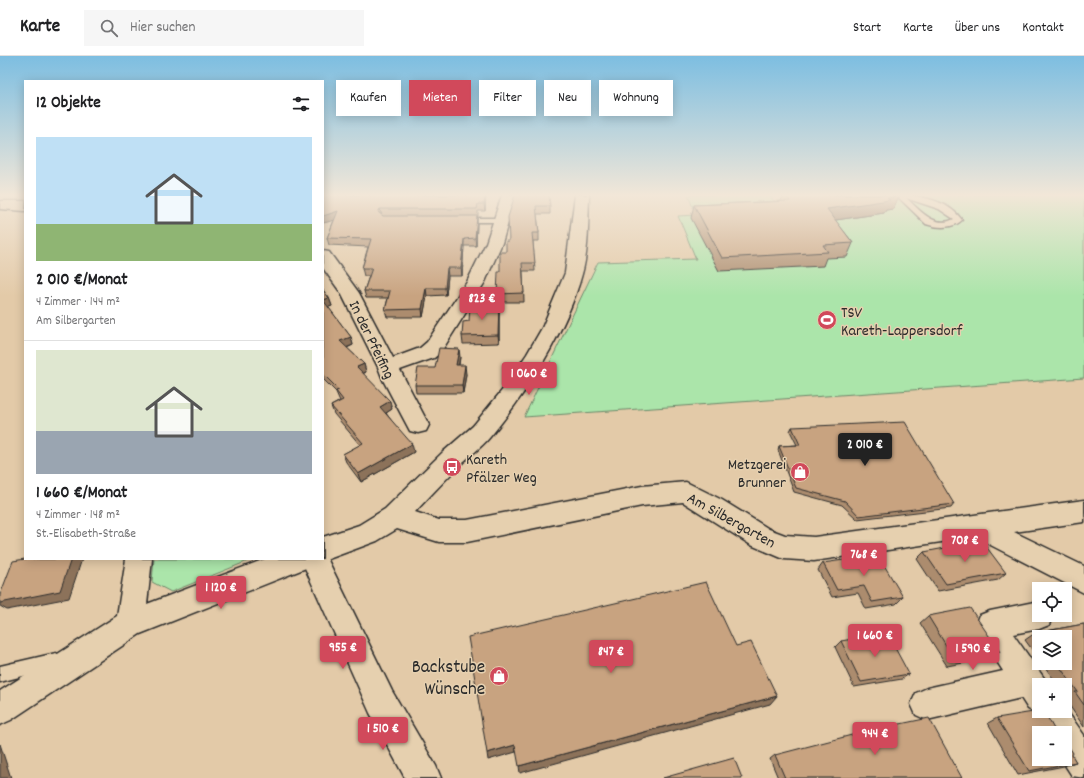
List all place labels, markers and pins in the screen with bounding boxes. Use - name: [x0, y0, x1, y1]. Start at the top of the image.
- pin: 823 €: [454, 287, 510, 321]
- place label: TSV Kareth-Lappersdorf: [841, 302, 963, 343]
- sports icon: TSV Kareth-Lappersdorf: [816, 309, 838, 331]
- pin: 1 060 €: [492, 362, 566, 396]
- pin: 2 010 €: [828, 433, 902, 467]
- place label: Kareth Pfälzer Weg: [466, 449, 537, 490]
- place label: Metzgerei Brunner: [728, 454, 786, 495]
- bus stop icon: Kareth Pfälzer Weg: [441, 456, 463, 478]
- shop icon: Metzgerei Brunner: [789, 461, 811, 483]
- pin: 708 €: [937, 529, 993, 563]
- pin: 768 €: [836, 543, 892, 577]
- pin: 1 120 €: [184, 576, 258, 610]
- pin: 1 660 €: [838, 624, 912, 658]
- pin: 955 €: [315, 636, 371, 670]
- pin: 1 590 €: [936, 637, 1010, 671]
- pin: 847 €: [583, 640, 639, 674]
- place label: Backstube Wünsche: [412, 655, 485, 704]
- shop icon: Backstube Wünsche: [488, 665, 510, 687]
- pin: 1 510 €: [346, 717, 420, 751]
- pin: 944 €: [847, 722, 903, 756]

